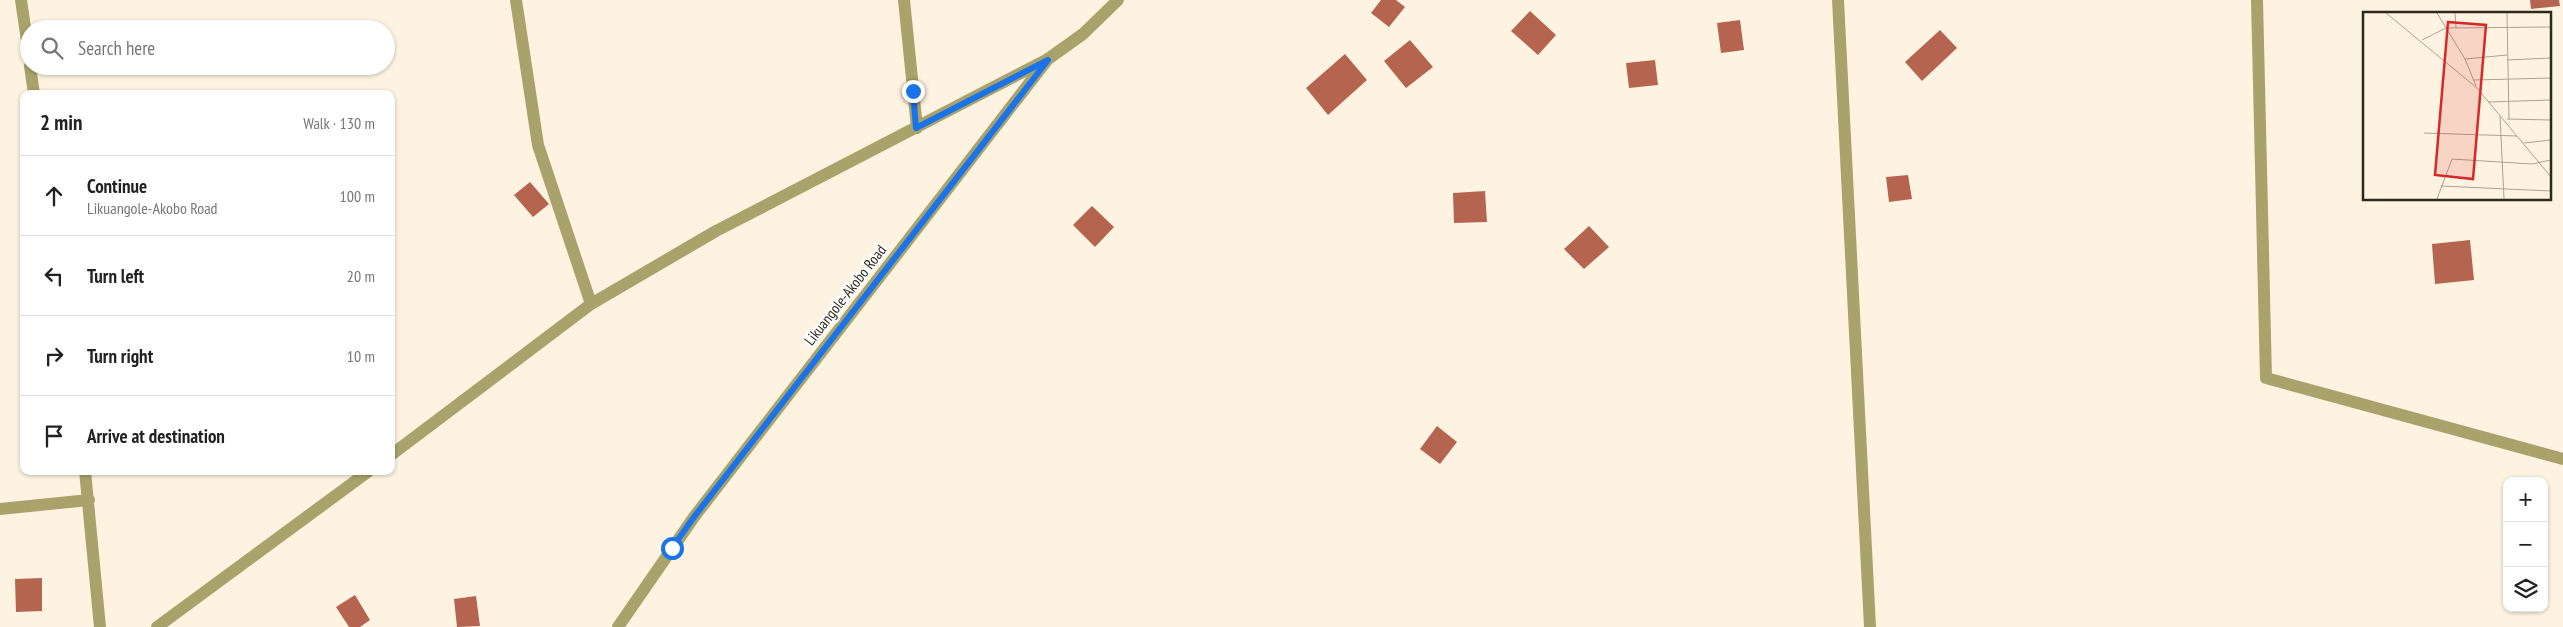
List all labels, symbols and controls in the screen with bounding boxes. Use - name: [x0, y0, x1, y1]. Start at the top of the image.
- inset map: [2363, 12, 2550, 200]
- search box: [20, 20, 395, 75]
- icon: search: [38, 34, 66, 62]
- text: Search here: [78, 36, 155, 60]
- route end: [902, 80, 925, 103]
- text: 2 min: [40, 109, 82, 136]
- text: Walk · 130 m: [303, 113, 375, 133]
- text: Continue: [87, 174, 147, 198]
- icon: ahead: [40, 182, 68, 210]
- text: 100 m: [340, 186, 375, 206]
- text: Likuangole-Akobo Road: [87, 198, 217, 218]
- street label: Likuangole-Akobo Road: [800, 241, 890, 349]
- icon: left: [40, 262, 68, 290]
- text: Turn left: [87, 264, 144, 288]
- text: 20 m: [347, 266, 375, 286]
- icon: right: [40, 342, 68, 370]
- text: Turn right: [87, 344, 153, 368]
- text: 10 m: [347, 346, 375, 366]
- icon: arrive: [40, 422, 68, 450]
- text: Arrive at destination: [87, 424, 225, 448]
- map controls: [2503, 477, 2548, 612]
- button: +: [2503, 477, 2548, 522]
- button: −: [2503, 522, 2548, 567]
- route start: [661, 537, 684, 560]
- button: layers: [2503, 567, 2548, 612]

